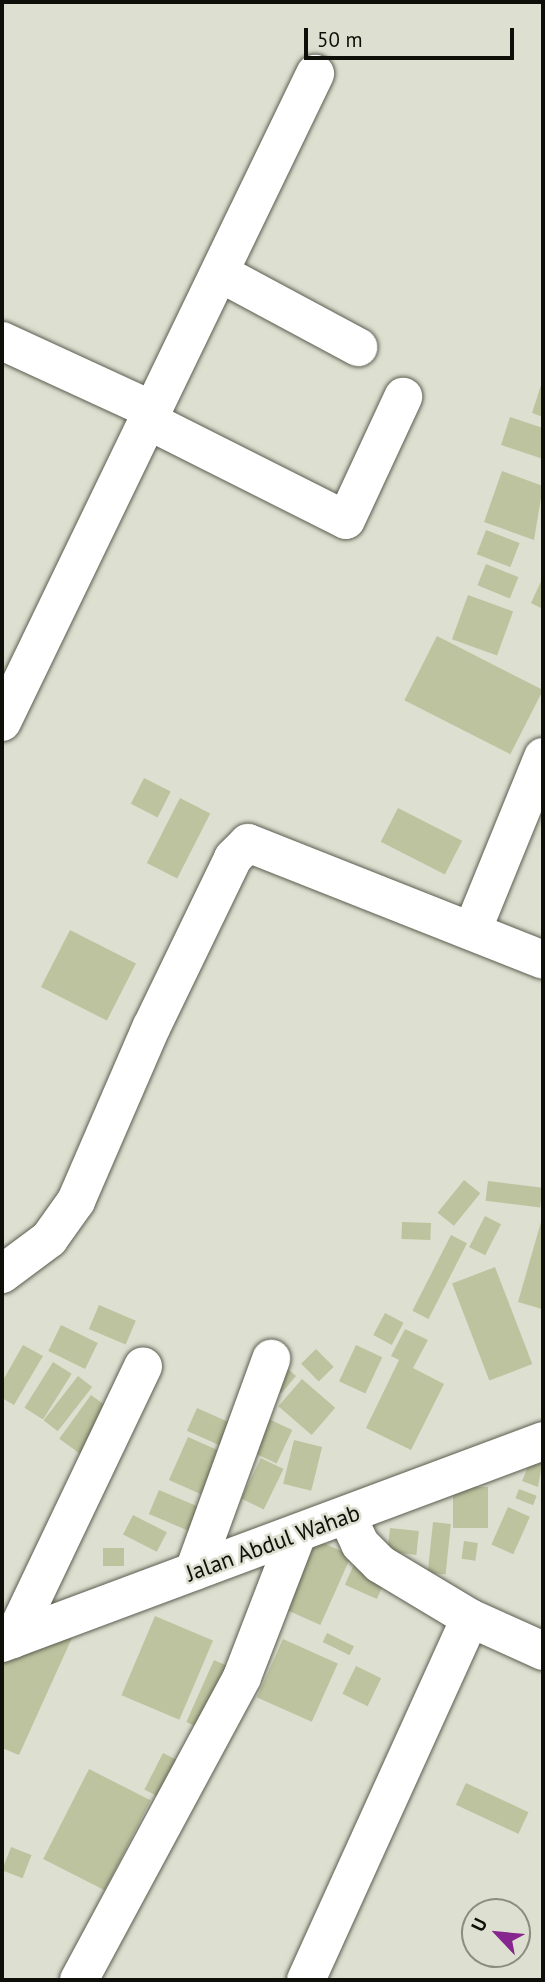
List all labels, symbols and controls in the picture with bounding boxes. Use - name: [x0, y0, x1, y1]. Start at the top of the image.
- scale bar: [307, 14, 517, 58]
- text: 50 m: [317, 26, 363, 53]
- street label: Jalan Abdul Wahab: [182, 1499, 364, 1587]
- north arrow: [461, 1898, 531, 1968]
- text: U: [466, 1914, 492, 1935]

